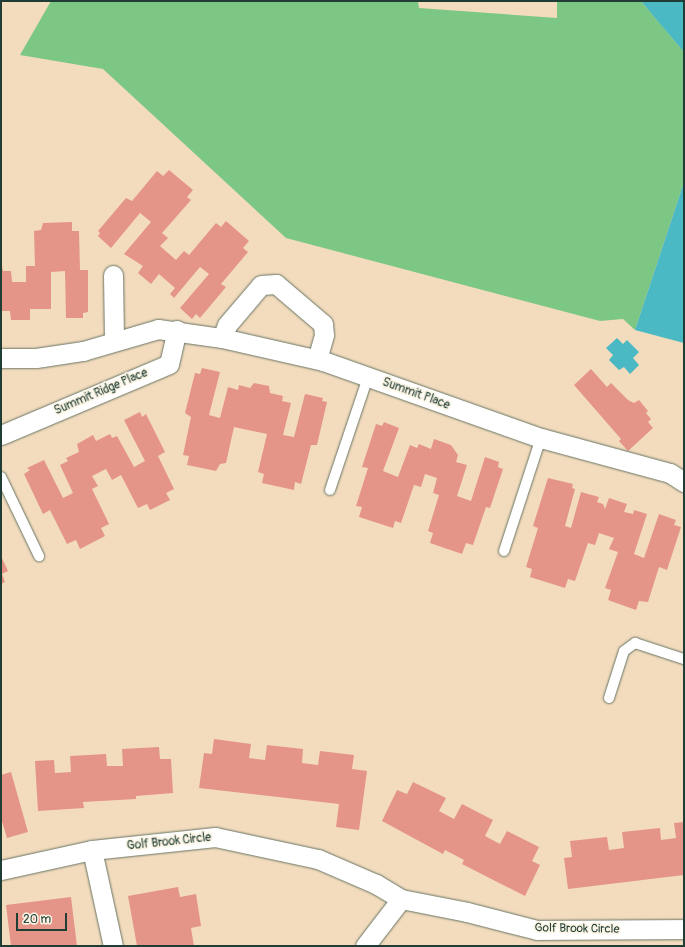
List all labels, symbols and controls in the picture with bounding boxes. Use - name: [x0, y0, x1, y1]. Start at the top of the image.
- street label: Summit Ridge Place: [52, 366, 150, 418]
- street label: Summit Place: [380, 375, 452, 413]
- street label: Golf Brook Circle: [126, 830, 212, 854]
- scale bar: [18, 905, 69, 931]
- text: 20 m: [23, 912, 51, 927]
- street label: Golf Brook Circle: [535, 921, 619, 937]

